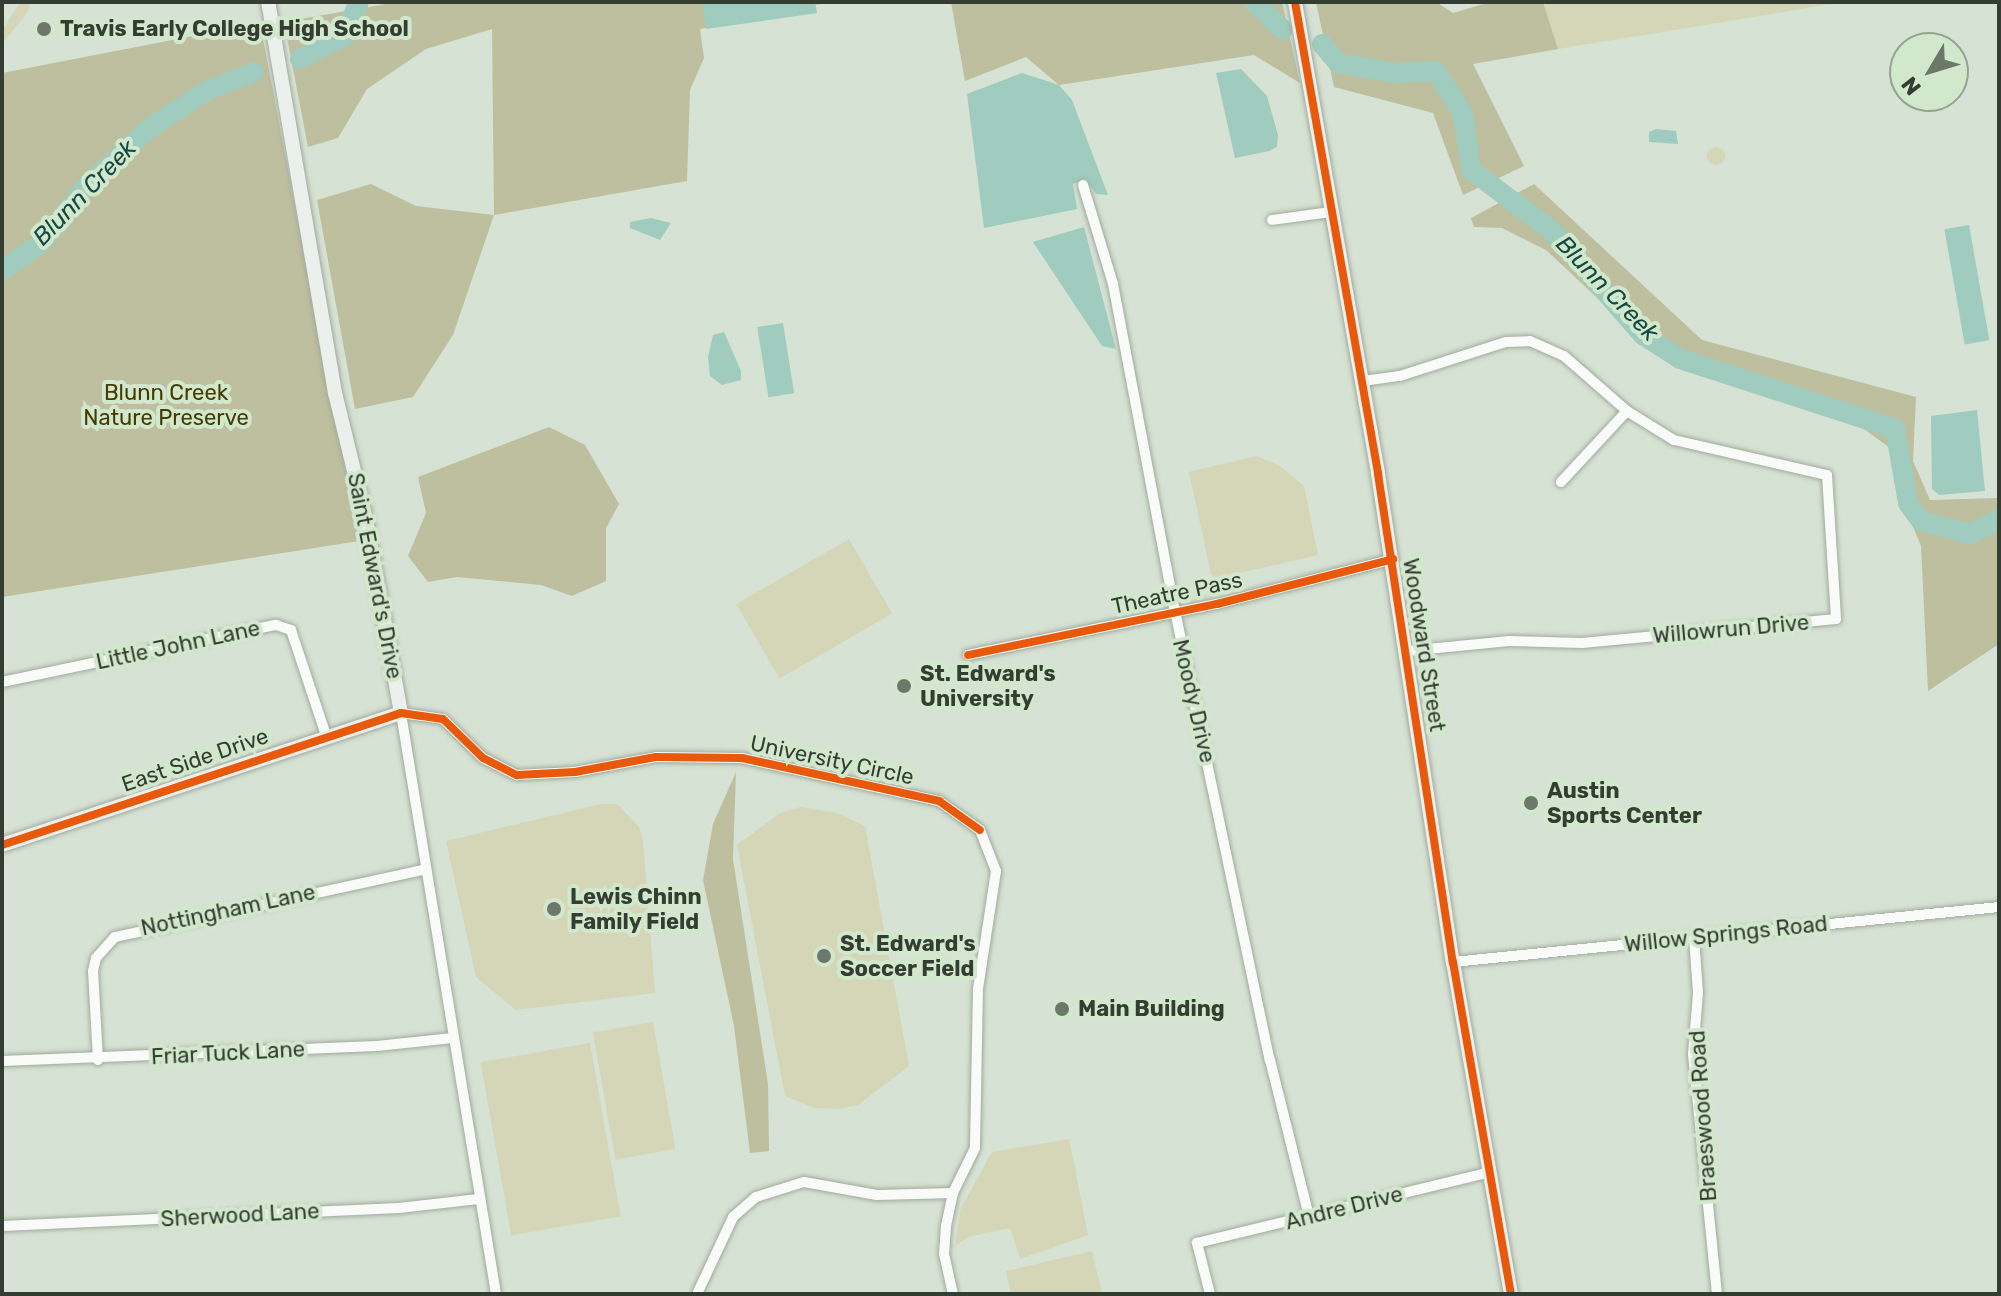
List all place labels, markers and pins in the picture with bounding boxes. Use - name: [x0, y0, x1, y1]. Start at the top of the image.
- place label: Travis Early College High School: [60, 16, 409, 42]
- marker: Travis Early College High School: [35, 20, 53, 38]
- place label: St. Edward's University: [920, 660, 1056, 712]
- marker: St. Edward's University: [895, 677, 913, 695]
- place label: Austin Sports Center: [1547, 777, 1702, 828]
- marker: Austin Sports Center: [1522, 794, 1540, 812]
- place label: Lewis Chinn Family Field: [570, 883, 702, 934]
- marker: Lewis Chinn Family Field: [545, 900, 563, 918]
- place label: St. Edward's Soccer Field: [840, 930, 976, 982]
- marker: St. Edward's Soccer Field: [815, 947, 833, 965]
- place label: Main Building: [1078, 996, 1225, 1022]
- marker: Main Building: [1053, 1000, 1071, 1018]

